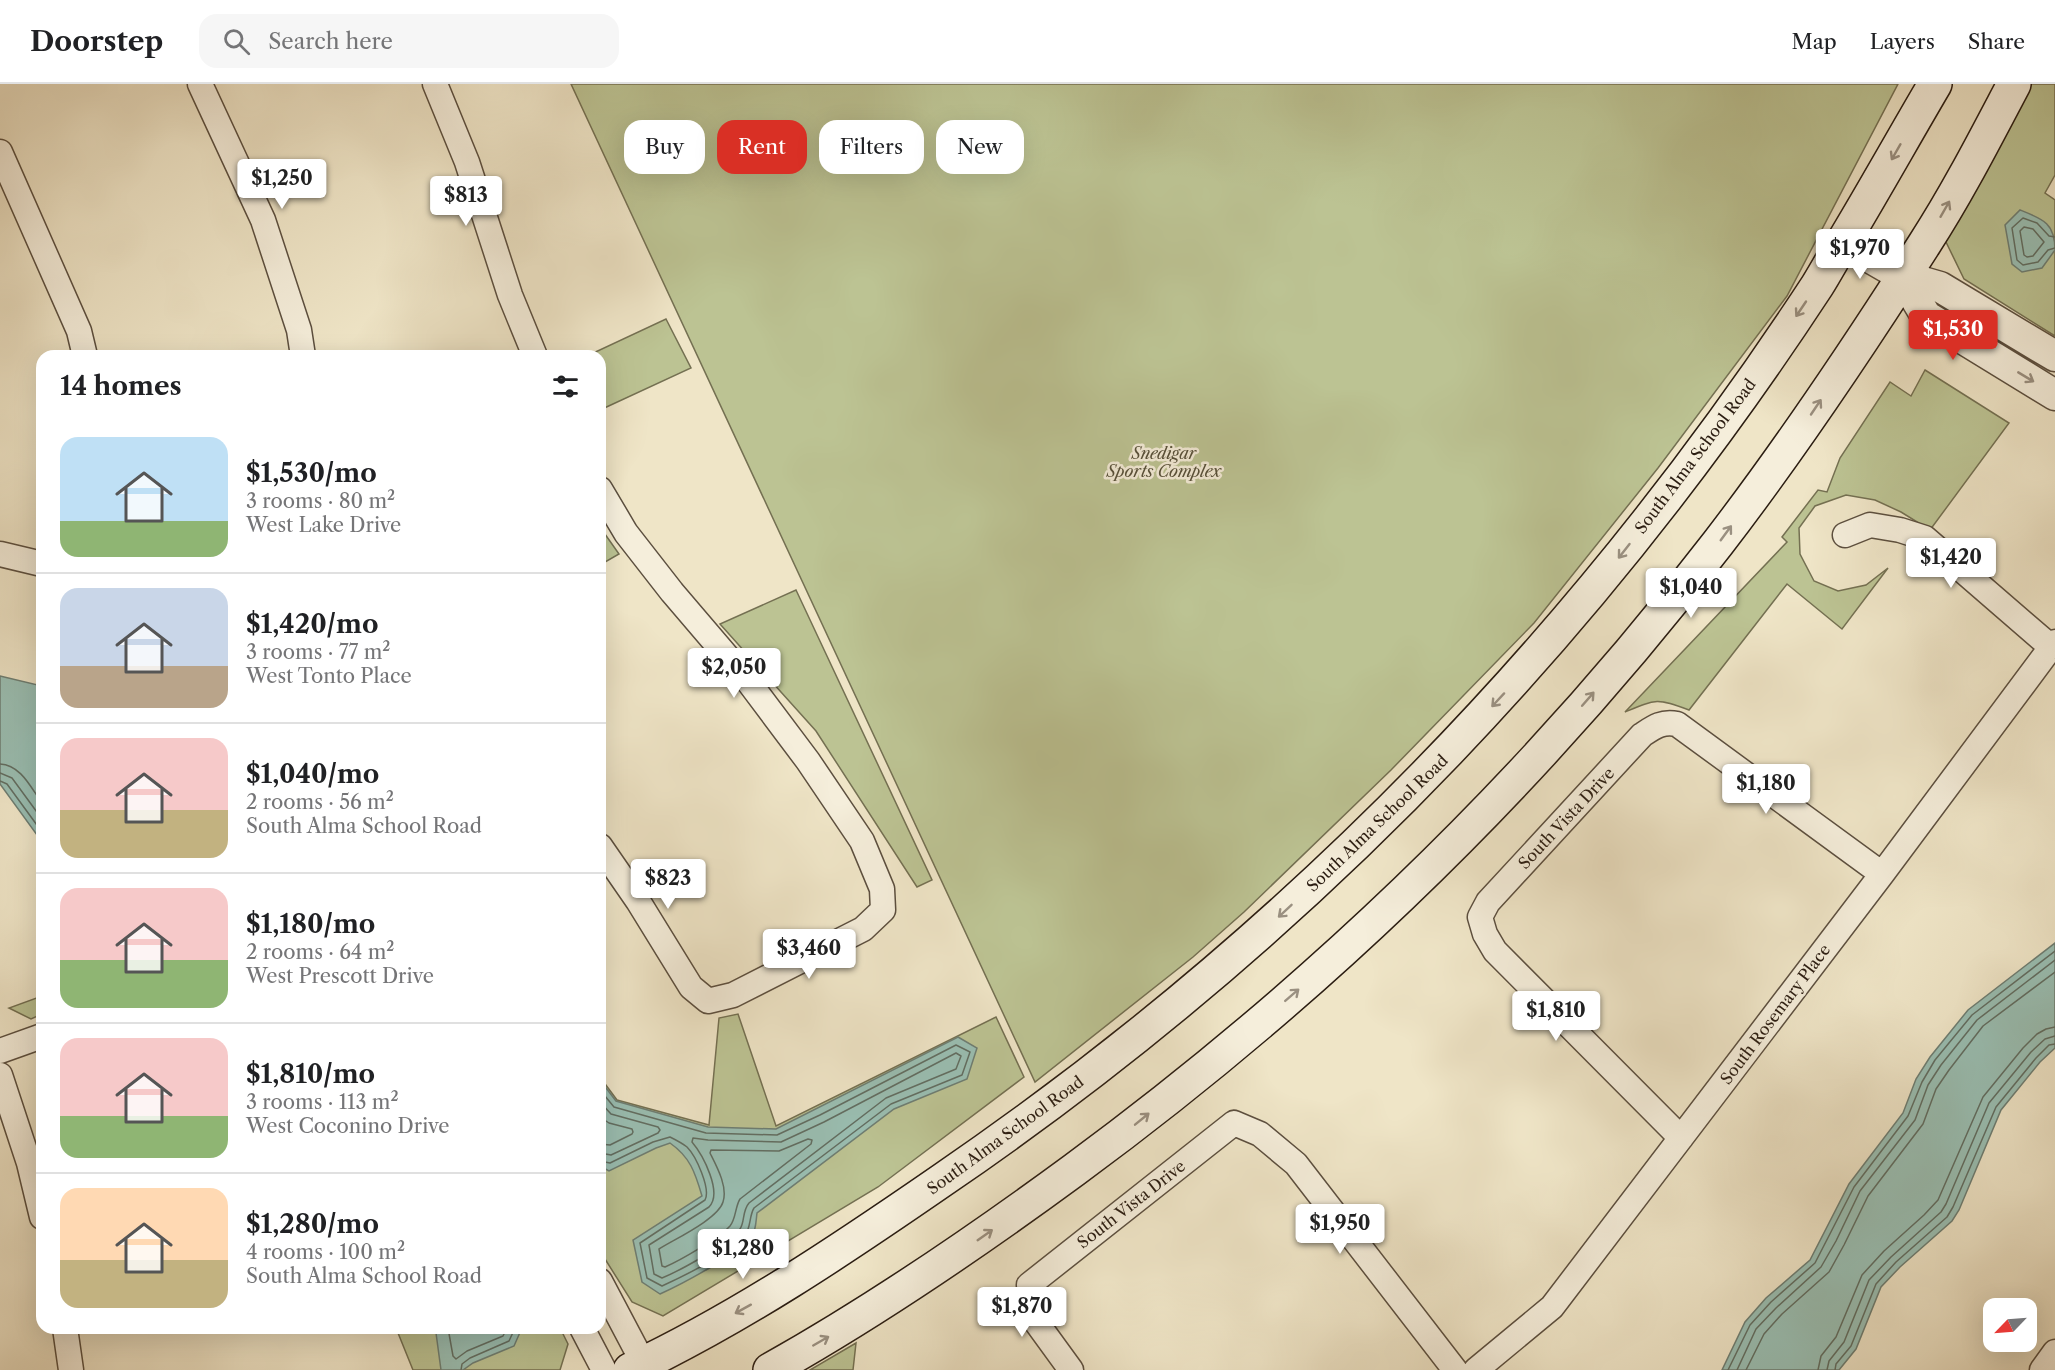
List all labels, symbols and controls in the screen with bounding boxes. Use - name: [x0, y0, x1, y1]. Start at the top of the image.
- search box: [199, 14, 619, 68]
- text: Doorstep: [30, 24, 163, 58]
- icon: search: [220, 25, 253, 58]
- text: Search here: [268, 28, 393, 55]
- text: Map: [1792, 29, 1837, 54]
- text: Layers: [1870, 29, 1935, 54]
- text: Share: [1968, 29, 2025, 54]
- chip: Buy: [624, 120, 705, 174]
- chip: Rent: [717, 120, 807, 174]
- chip: Filters: [819, 120, 924, 174]
- chip: New: [936, 120, 1024, 174]
- one-way arrow: [1890, 143, 1902, 160]
- pin: $1,250: [233, 159, 331, 210]
- text: $1,250: [251, 166, 313, 190]
- pin: $813: [430, 176, 502, 227]
- text: $813: [444, 183, 488, 207]
- one-way arrow: [1939, 201, 1951, 218]
- pin: $1,970: [1811, 229, 1909, 280]
- text: $1,970: [1830, 236, 1890, 260]
- one-way arrow: [1795, 301, 1807, 317]
- pin: $1,530: [1904, 310, 2002, 361]
- text: $1,530: [1923, 317, 1983, 341]
- text: 14 homes: [60, 370, 182, 402]
- icon: filters: [549, 370, 582, 403]
- one-way arrow: [2017, 372, 2034, 384]
- street label: South Alma School Road: [1630, 374, 1760, 537]
- one-way arrow: [1810, 399, 1822, 415]
- park label: Snedigar Sports Complex: [1106, 443, 1222, 481]
- text: $1,530/mo: [246, 457, 377, 489]
- icon: home: [108, 461, 180, 533]
- text: 3 rooms · 80 m²: [246, 489, 395, 513]
- text: West Lake Drive: [246, 513, 401, 537]
- one-way arrow: [1720, 525, 1732, 541]
- pin: $1,420: [1902, 538, 2000, 589]
- one-way arrow: [1617, 543, 1630, 559]
- text: $1,420: [1920, 545, 1982, 569]
- pin: $1,040: [1642, 568, 1740, 619]
- text: $1,040: [1660, 575, 1722, 599]
- text: $1,420/mo: [246, 608, 378, 640]
- icon: home: [108, 612, 180, 684]
- text: 3 rooms · 77 m²: [246, 640, 390, 664]
- pin: $2,050: [685, 648, 783, 699]
- text: $2,050: [702, 655, 766, 679]
- text: West Tonto Place: [246, 664, 412, 688]
- one-way arrow: [1491, 692, 1505, 707]
- one-way arrow: [1581, 692, 1595, 707]
- street label: South Alma School Road: [1302, 750, 1452, 896]
- text: $1,040/mo: [246, 758, 379, 790]
- icon: home: [108, 762, 180, 834]
- street label: South Vista Drive: [1514, 763, 1618, 873]
- pin: $1,180: [1717, 764, 1815, 815]
- text: $1,180: [1736, 771, 1796, 795]
- text: 2 rooms · 56 m²: [246, 790, 394, 814]
- text: South Alma School Road: [246, 814, 482, 838]
- pin: $823: [632, 859, 704, 910]
- text: $823: [645, 866, 691, 890]
- one-way arrow: [1278, 904, 1293, 918]
- text: $1,180/mo: [246, 908, 375, 940]
- icon: home: [108, 912, 180, 984]
- pin: $3,460: [760, 929, 858, 980]
- text: $3,460: [777, 936, 841, 960]
- text: 2 rooms · 64 m²: [246, 940, 395, 964]
- street label: South Rosemary Place: [1716, 940, 1834, 1088]
- text: West Prescott Drive: [246, 964, 434, 988]
- one-way arrow: [1284, 988, 1299, 1002]
- pin: $1,810: [1507, 991, 1605, 1042]
- text: $1,810: [1526, 998, 1586, 1022]
- text: $1,810/mo: [246, 1058, 375, 1090]
- icon: home: [108, 1062, 180, 1134]
- street label: South Alma School Road: [923, 1071, 1087, 1199]
- text: 3 rooms · 113 m²: [246, 1090, 399, 1114]
- one-way arrow: [1134, 1113, 1150, 1126]
- text: West Coconino Drive: [246, 1114, 450, 1138]
- street label: South Vista Drive: [1073, 1156, 1189, 1252]
- pin: $1,950: [1291, 1204, 1389, 1255]
- text: $1,280/mo: [246, 1208, 379, 1240]
- text: $1,950: [1310, 1211, 1370, 1235]
- icon: home: [108, 1212, 180, 1284]
- pin: $1,280: [694, 1229, 792, 1280]
- one-way arrow: [976, 1229, 992, 1241]
- text: $1,280: [712, 1236, 774, 1260]
- text: 4 rooms · 100 m²: [246, 1240, 405, 1264]
- text: South Alma School Road: [246, 1264, 482, 1288]
- pin: $1,870: [973, 1287, 1071, 1338]
- text: $1,870: [991, 1294, 1053, 1318]
- north arrow: [1983, 1298, 2037, 1352]
- map controls: [1983, 1298, 2037, 1352]
- one-way arrow: [735, 1303, 752, 1315]
- one-way arrow: [812, 1335, 829, 1347]

